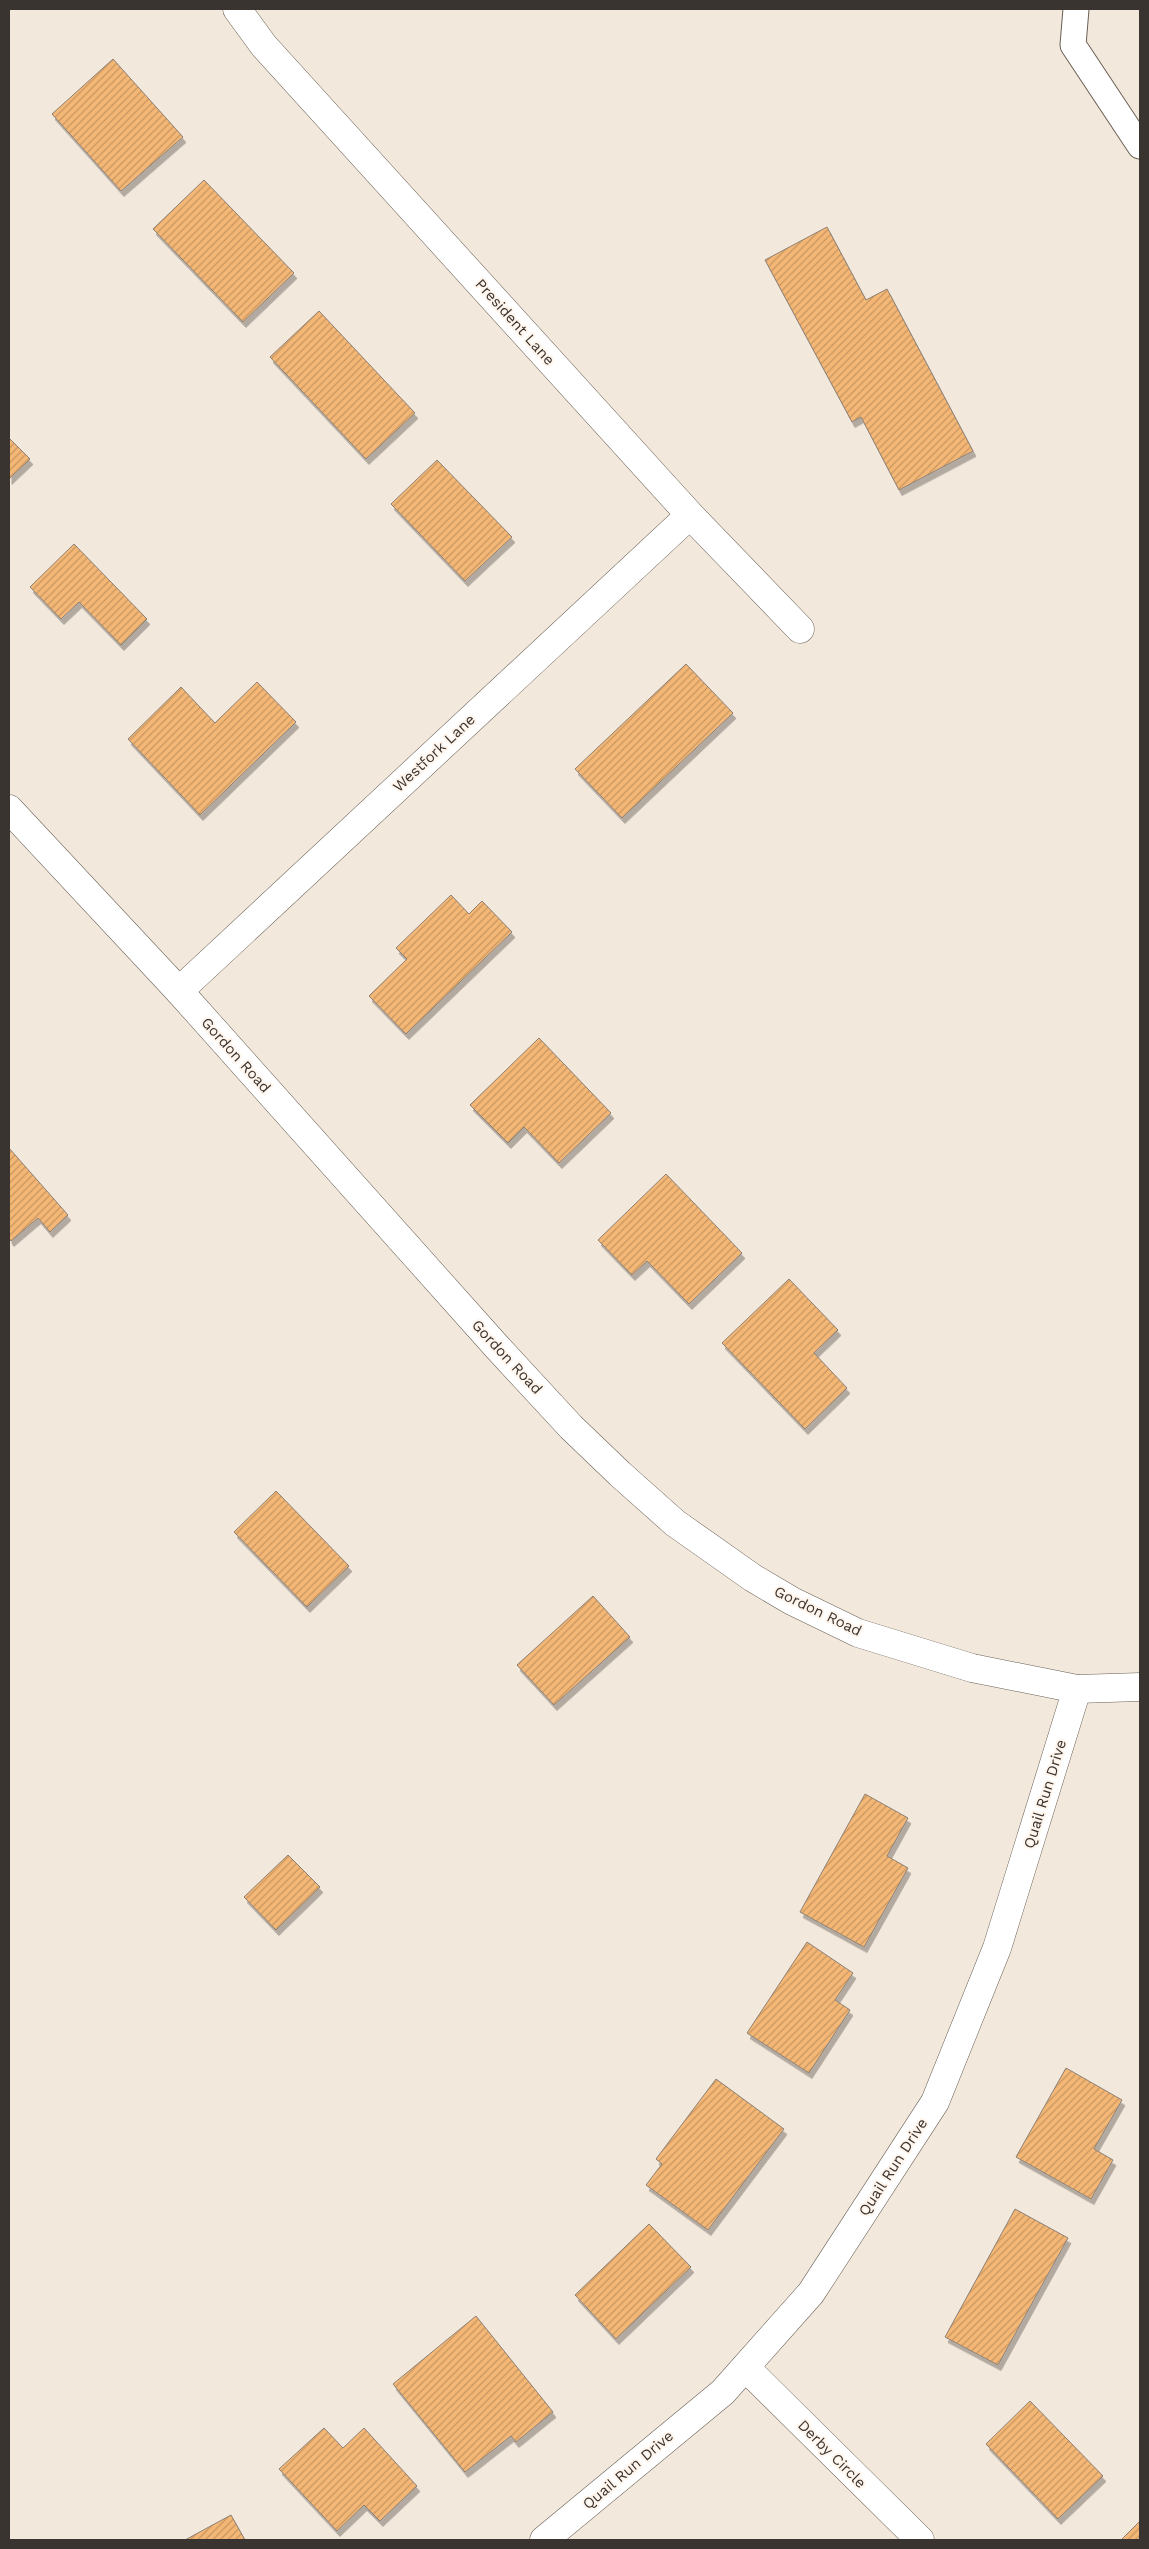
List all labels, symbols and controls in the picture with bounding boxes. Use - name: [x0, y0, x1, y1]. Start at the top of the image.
- street label: President Lane: [472, 275, 558, 369]
- street label: Westfork Lane: [389, 710, 479, 796]
- street label: Gordon Road: [197, 1014, 275, 1096]
- street label: Gordon Road: [468, 1316, 546, 1398]
- street label: Gordon Road: [771, 1582, 865, 1640]
- street label: Quail Run Drive: [1020, 1737, 1070, 1851]
- street label: Quail Run Drive: [855, 2115, 931, 2219]
- street label: Derby Circle: [794, 2416, 870, 2492]
- street label: Quail Run Drive: [579, 2427, 677, 2513]

